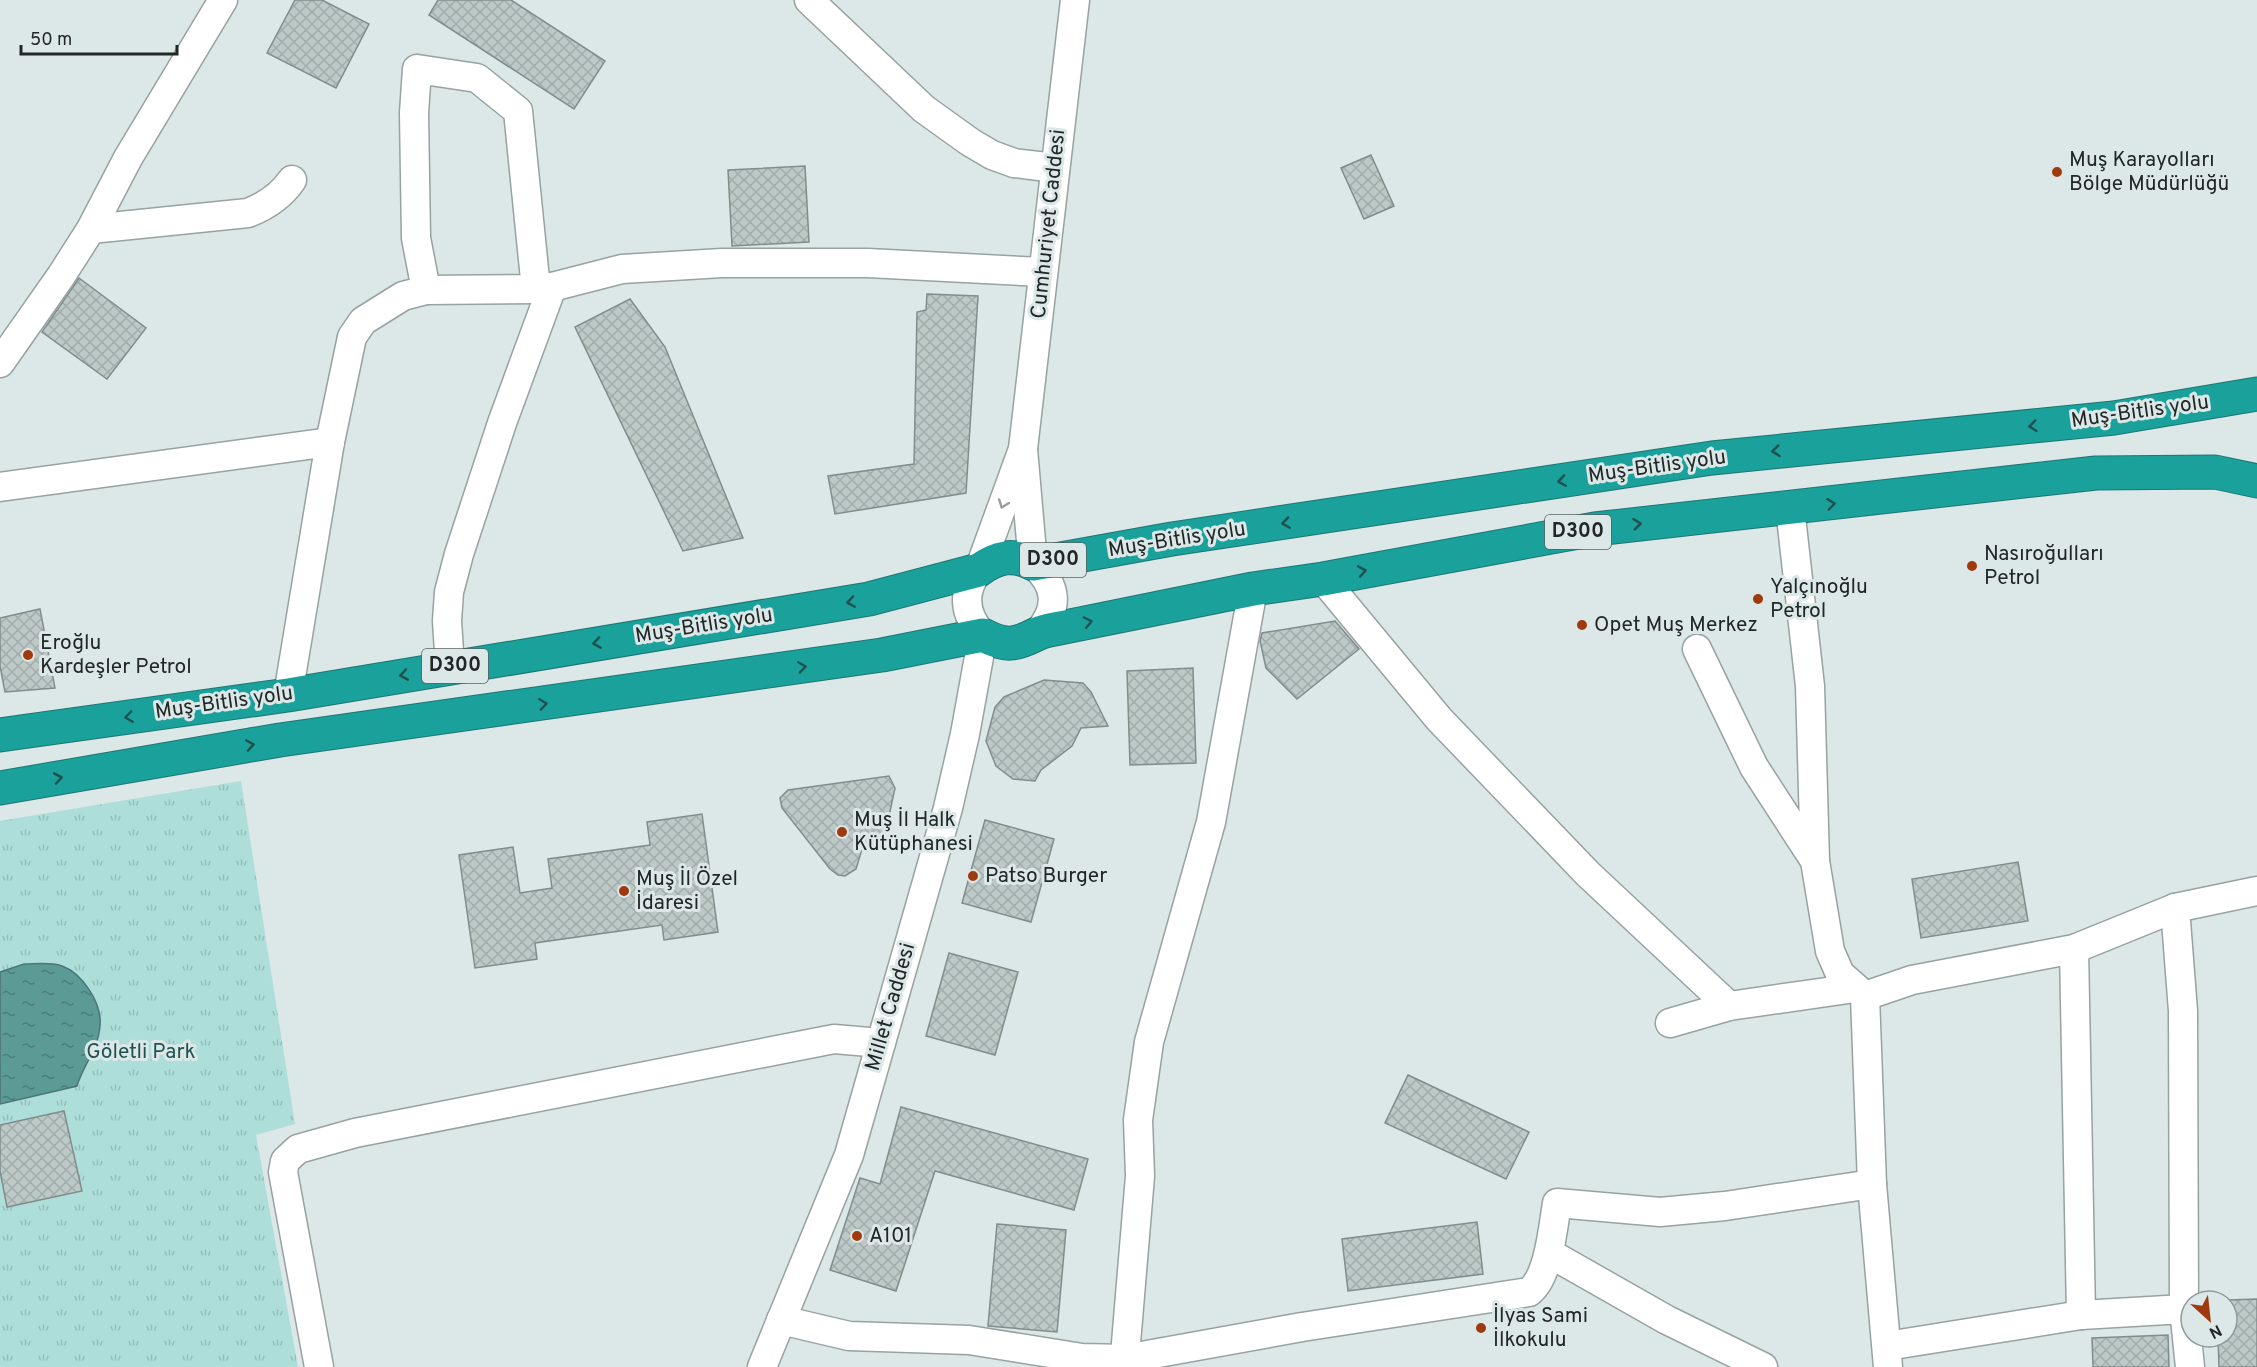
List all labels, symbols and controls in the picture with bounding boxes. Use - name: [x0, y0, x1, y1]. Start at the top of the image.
- scale bar: [21, 18, 177, 56]
- text: 50 m: [30, 29, 72, 52]
- street label: Cumhuriyet Caddesi: [1026, 128, 1072, 320]
- place label: Muş Karayolları Bölge Müdürlüğü: [2069, 147, 2229, 198]
- marker: Muş Karayolları Bölge Müdürlüğü: [2050, 165, 2064, 179]
- street label: Muş-Bitlis yolu: [2069, 389, 2211, 435]
- one-way arrow: [2028, 419, 2037, 432]
- street label: Muş-Bitlis yolu: [1586, 444, 1728, 490]
- one-way arrow: [1772, 444, 1781, 457]
- one-way arrow: [1558, 474, 1567, 486]
- one-way arrow: [997, 498, 1010, 509]
- one-way arrow: [1826, 498, 1836, 510]
- road number: D300: [1545, 515, 1611, 549]
- street label: Muş-Bitlis yolu: [1106, 516, 1248, 564]
- one-way arrow: [1281, 516, 1290, 528]
- one-way arrow: [1633, 518, 1642, 531]
- place label: Nasıroğulları Petrol: [1984, 541, 2104, 592]
- road number: D300: [1020, 543, 1086, 577]
- marker: Nasıroğulları Petrol: [1965, 559, 1979, 573]
- one-way arrow: [1357, 565, 1367, 578]
- place label: Yalçınoğlu Petrol: [1770, 574, 1868, 625]
- marker: Yalçınoğlu Petrol: [1751, 592, 1765, 606]
- one-way arrow: [847, 595, 856, 607]
- street label: Muş-Bitlis yolu: [633, 602, 775, 650]
- place label: Opet Muş Merkez: [1594, 612, 1758, 639]
- one-way arrow: [1083, 616, 1093, 629]
- marker: Opet Muş Merkez: [1575, 618, 1589, 632]
- place label: Eroğlu Kardeşler Petrol: [40, 630, 192, 681]
- one-way arrow: [592, 636, 602, 649]
- marker: Eroğlu Kardeşler Petrol: [21, 648, 35, 662]
- road number: D300: [422, 649, 488, 683]
- one-way arrow: [797, 661, 806, 673]
- one-way arrow: [400, 668, 409, 680]
- street label: Muş-Bitlis yolu: [153, 680, 295, 726]
- one-way arrow: [539, 699, 548, 711]
- one-way arrow: [124, 710, 133, 723]
- one-way arrow: [245, 740, 255, 752]
- one-way arrow: [53, 773, 62, 785]
- place label: Muş İl Halk Kütüphanesi: [854, 807, 973, 858]
- marker: Muş İl Halk Kütüphanesi: [835, 825, 849, 839]
- place label: Patso Burger: [985, 863, 1107, 890]
- place label: Muş İl Özel İdaresi: [636, 866, 738, 917]
- marker: Patso Burger: [966, 869, 980, 883]
- marker: Muş İl Özel İdaresi: [617, 884, 631, 898]
- street label: Millet Caddesi: [860, 940, 922, 1074]
- park label: Göletli Park: [86, 1039, 196, 1066]
- place label: A101: [869, 1223, 912, 1250]
- marker: A101: [850, 1229, 864, 1243]
- north arrow: [2179, 1289, 2239, 1349]
- place label: İlyas Sami İlkokulu: [1493, 1303, 1588, 1354]
- text: N: [2205, 1319, 2225, 1342]
- marker: İlyas Sami İlkokulu: [1474, 1321, 1488, 1335]

